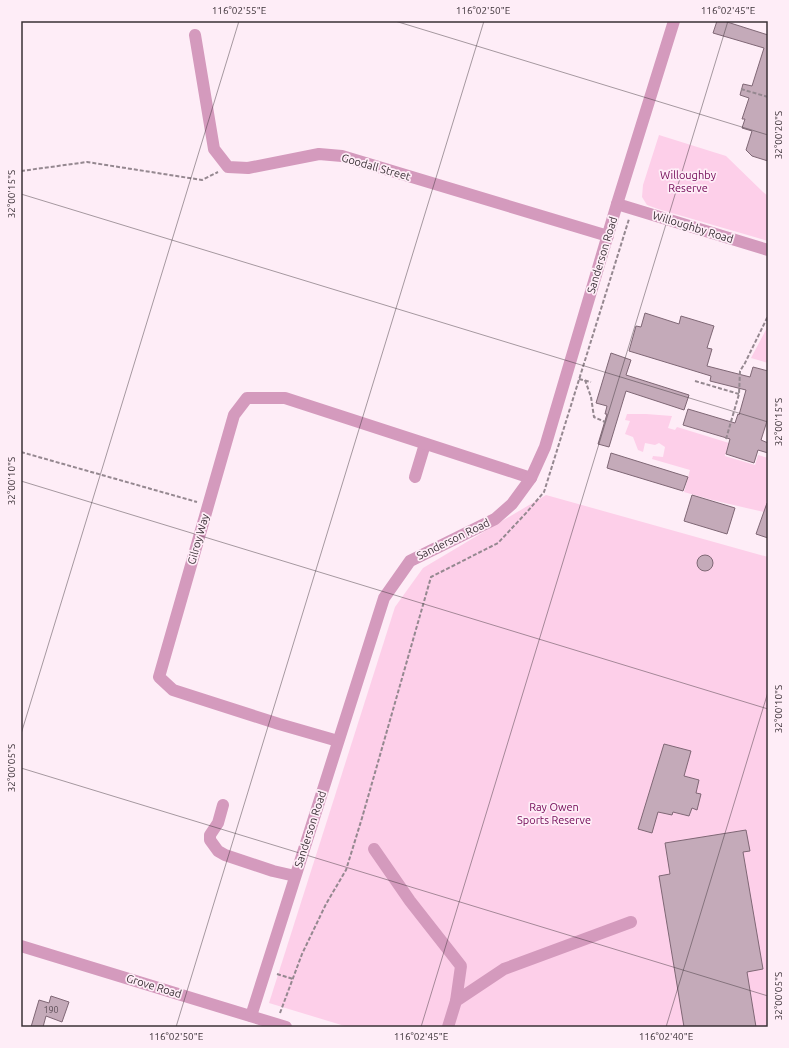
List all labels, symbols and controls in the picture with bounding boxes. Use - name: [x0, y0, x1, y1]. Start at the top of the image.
- text: 116°02'55"E: [212, 5, 267, 16]
- text: 116°02'50"E: [456, 5, 511, 16]
- text: 116°02'45"E: [701, 5, 756, 16]
- text: 32°00'20"S: [773, 111, 784, 159]
- street label: Goodall Street: [340, 151, 413, 183]
- park label: Willoughby Reserve: [660, 169, 717, 194]
- text: 32°00'15"S: [6, 170, 17, 218]
- street label: Willoughby Road: [651, 209, 735, 245]
- street label: Sanderson Road: [585, 215, 619, 295]
- text: 32°00'15"S: [773, 398, 784, 446]
- text: 32°00'10"S: [6, 457, 17, 505]
- street label: Gilroy Way: [185, 512, 211, 566]
- street label: Sanderson Road: [415, 516, 491, 562]
- text: 32°00'10"S: [773, 685, 784, 733]
- text: 32°00'05"S: [6, 744, 17, 792]
- street label: Sanderson Road: [292, 789, 328, 869]
- park label: Ray Owen Sports Reserve: [517, 801, 591, 826]
- street label: Grove Road: [125, 972, 183, 1000]
- text: 32°00'05"S: [773, 972, 784, 1020]
- house number: 190: [43, 1005, 59, 1015]
- text: 116°02'50"E: [149, 1031, 204, 1042]
- text: 116°02'45"E: [394, 1031, 449, 1042]
- text: 116°02'40"E: [639, 1031, 694, 1042]

